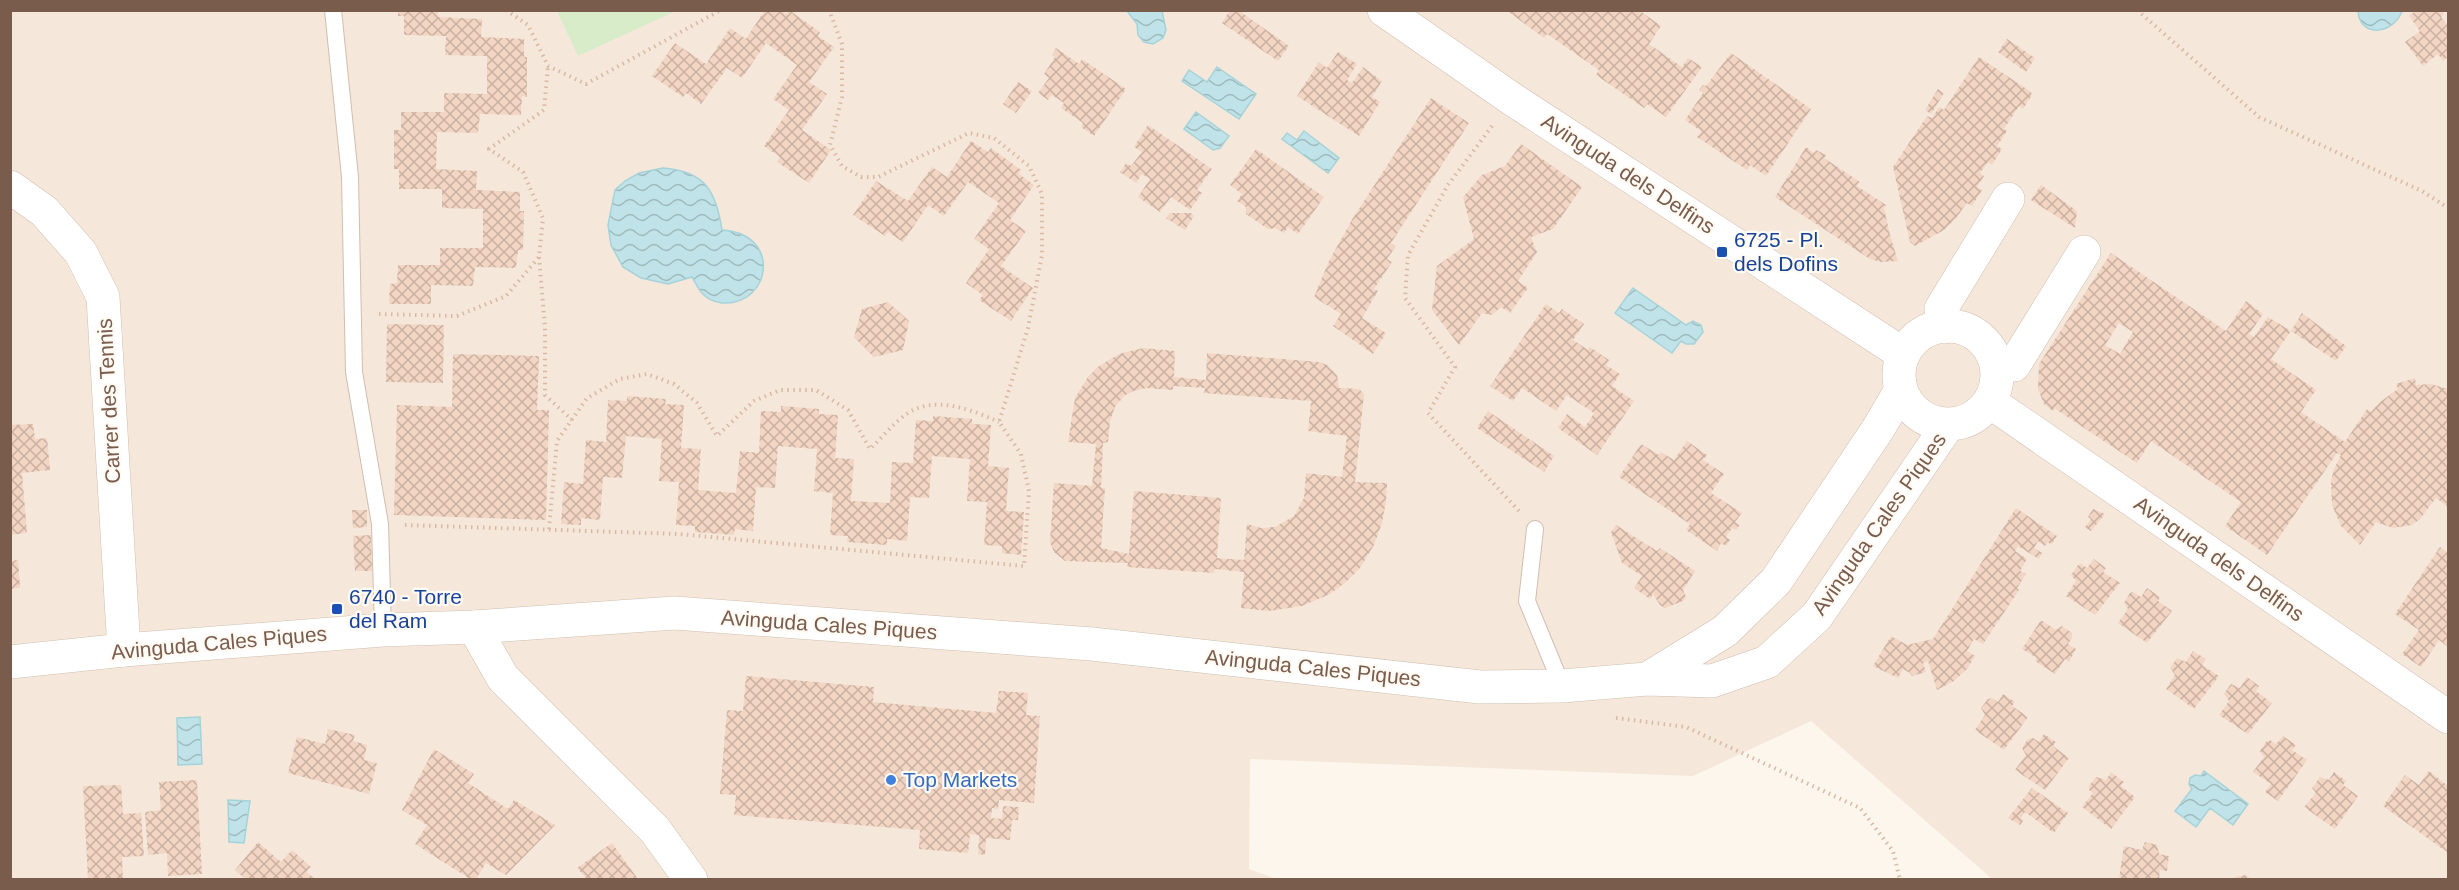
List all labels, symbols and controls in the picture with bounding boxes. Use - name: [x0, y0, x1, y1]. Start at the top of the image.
- street label: Avinguda dels Delfins: [1537, 109, 1719, 238]
- place label: 6725 - Pl. dels Dofins: [1734, 228, 1838, 275]
- marker: 6725 - Pl. dels Dofins: [1715, 245, 1729, 259]
- street label: Carrer des Tennis: [93, 318, 124, 484]
- street label: Avinguda Cales Piques: [1807, 428, 1950, 619]
- street label: Avinguda dels Delfins: [2130, 491, 2308, 626]
- place label: 6740 - Torre del Ram: [349, 585, 462, 632]
- marker: 6740 - Torre del Ram: [330, 602, 344, 616]
- street label: Avinguda Cales Piques: [720, 605, 938, 644]
- street label: Avinguda Cales Piques: [110, 622, 328, 663]
- street label: Avinguda Cales Piques: [1204, 645, 1422, 690]
- place label: Top Markets: [903, 768, 1017, 791]
- marker: Top Markets: [884, 773, 898, 787]

